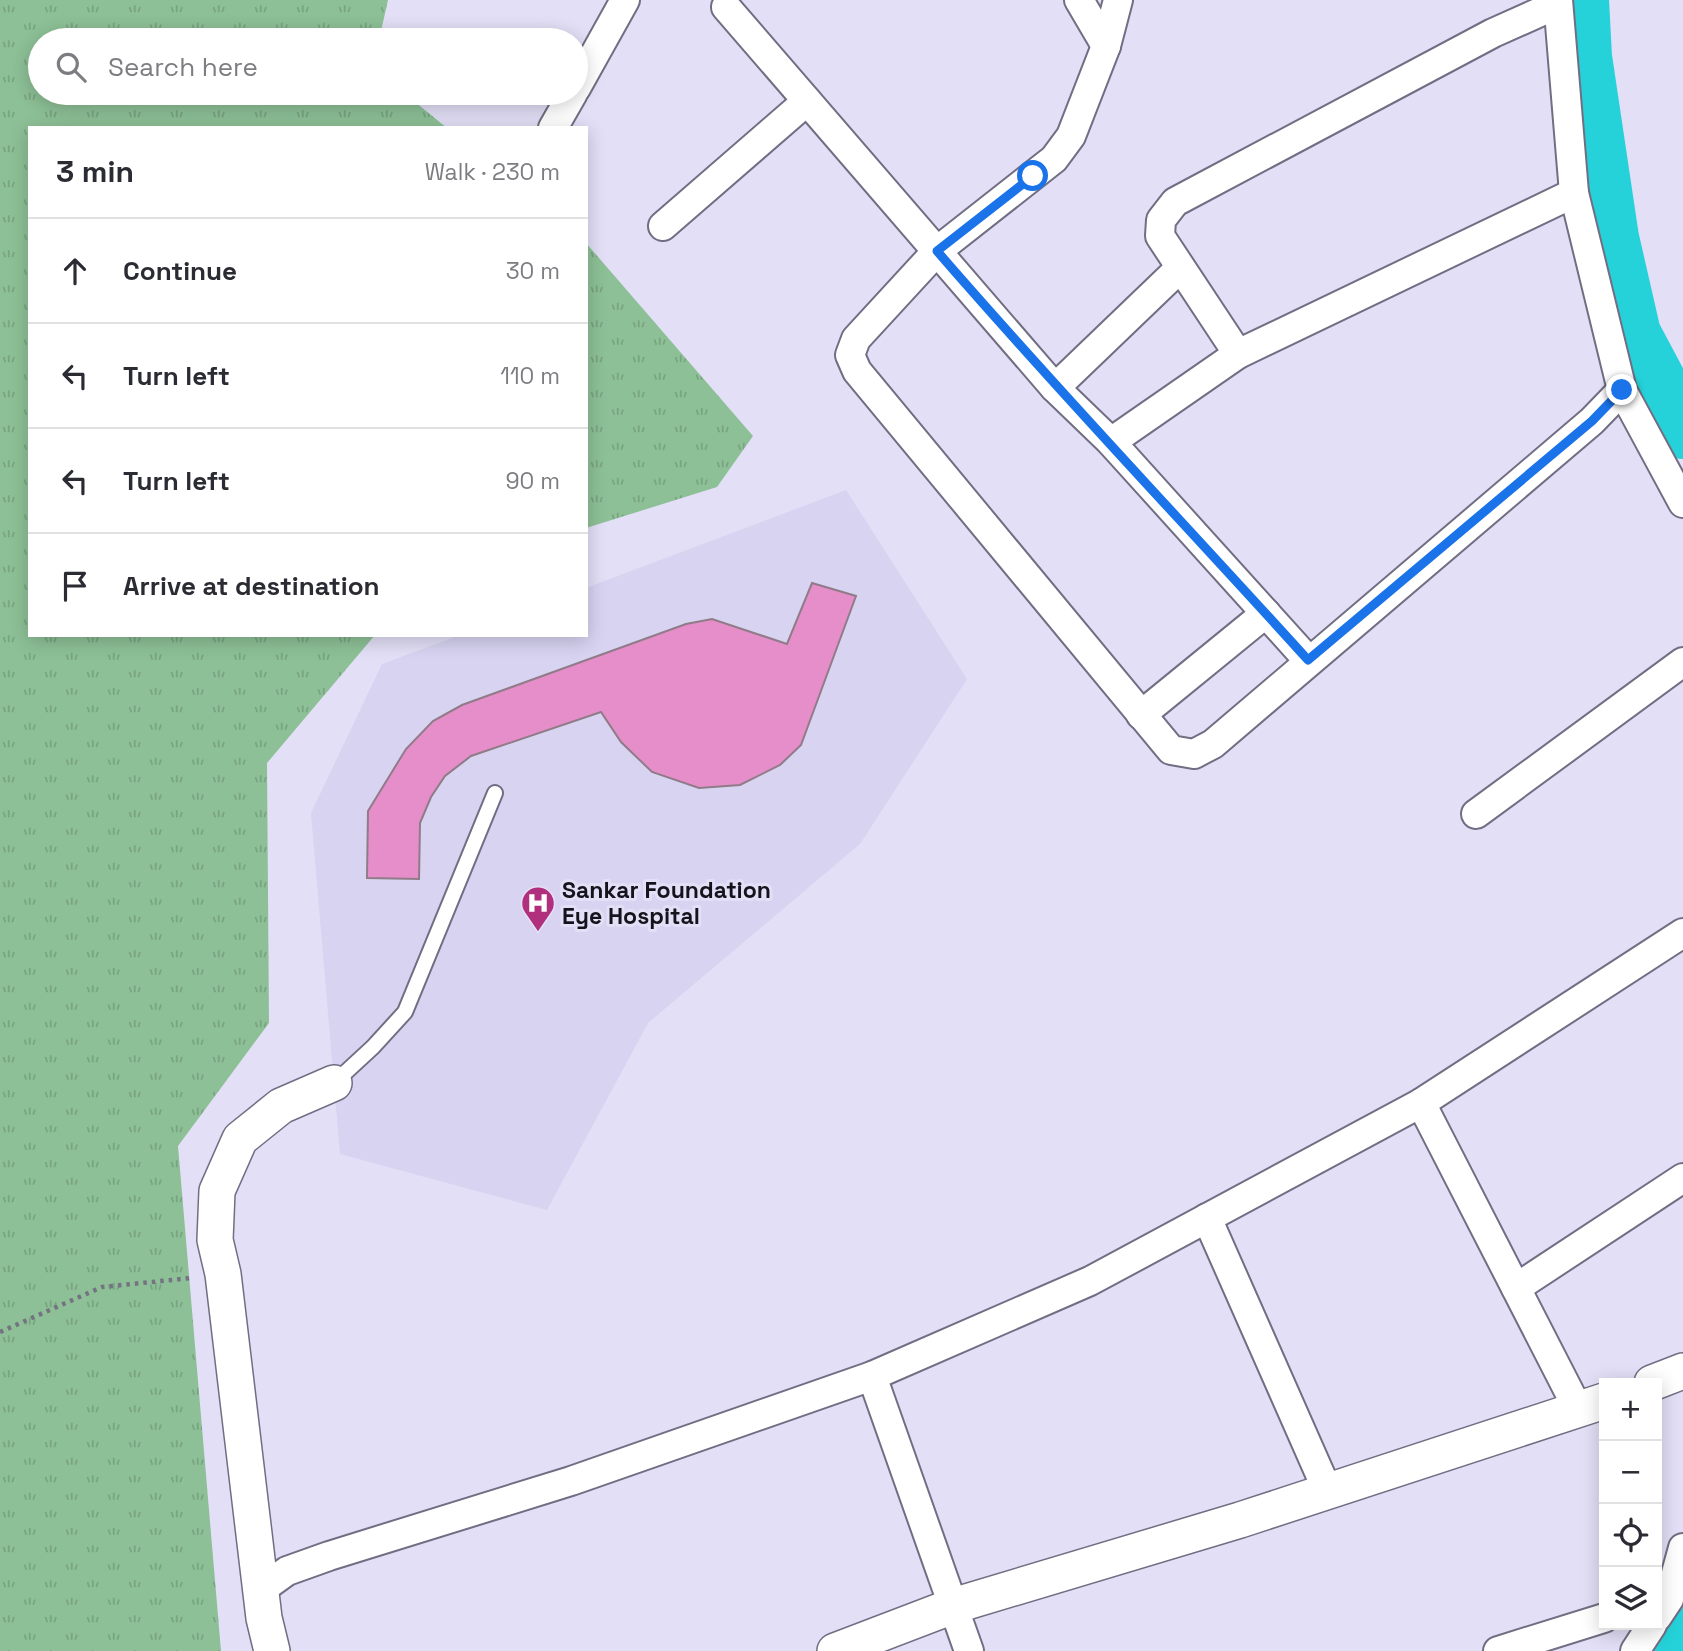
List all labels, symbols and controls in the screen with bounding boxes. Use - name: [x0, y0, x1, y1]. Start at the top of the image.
- search box: [28, 28, 588, 105]
- icon: search: [52, 48, 90, 86]
- text: Search here: [108, 50, 258, 84]
- text: 3 min: [56, 152, 134, 191]
- text: Walk · 230 m: [425, 157, 560, 187]
- route start: [1017, 160, 1048, 191]
- icon: ahead: [56, 252, 94, 290]
- text: Continue: [123, 254, 237, 288]
- text: 30 m: [506, 256, 560, 286]
- icon: left: [56, 357, 94, 395]
- text: Turn left: [123, 359, 230, 393]
- text: 110 m: [500, 361, 560, 391]
- route end: [1606, 374, 1637, 405]
- icon: left: [56, 462, 94, 500]
- text: Turn left: [123, 464, 230, 498]
- text: 90 m: [505, 466, 560, 496]
- icon: arrive: [56, 567, 94, 605]
- text: Arrive at destination: [123, 569, 380, 603]
- place label: Sankar Foundation Eye Hospital: [562, 875, 771, 931]
- hospital icon: Sankar Foundation Eye Hospital: [519, 884, 557, 933]
- map controls: [1599, 1378, 1662, 1630]
- button: +: [1599, 1378, 1662, 1441]
- button: −: [1599, 1441, 1662, 1504]
- button: locate: [1599, 1504, 1662, 1567]
- button: layers: [1599, 1567, 1662, 1630]

